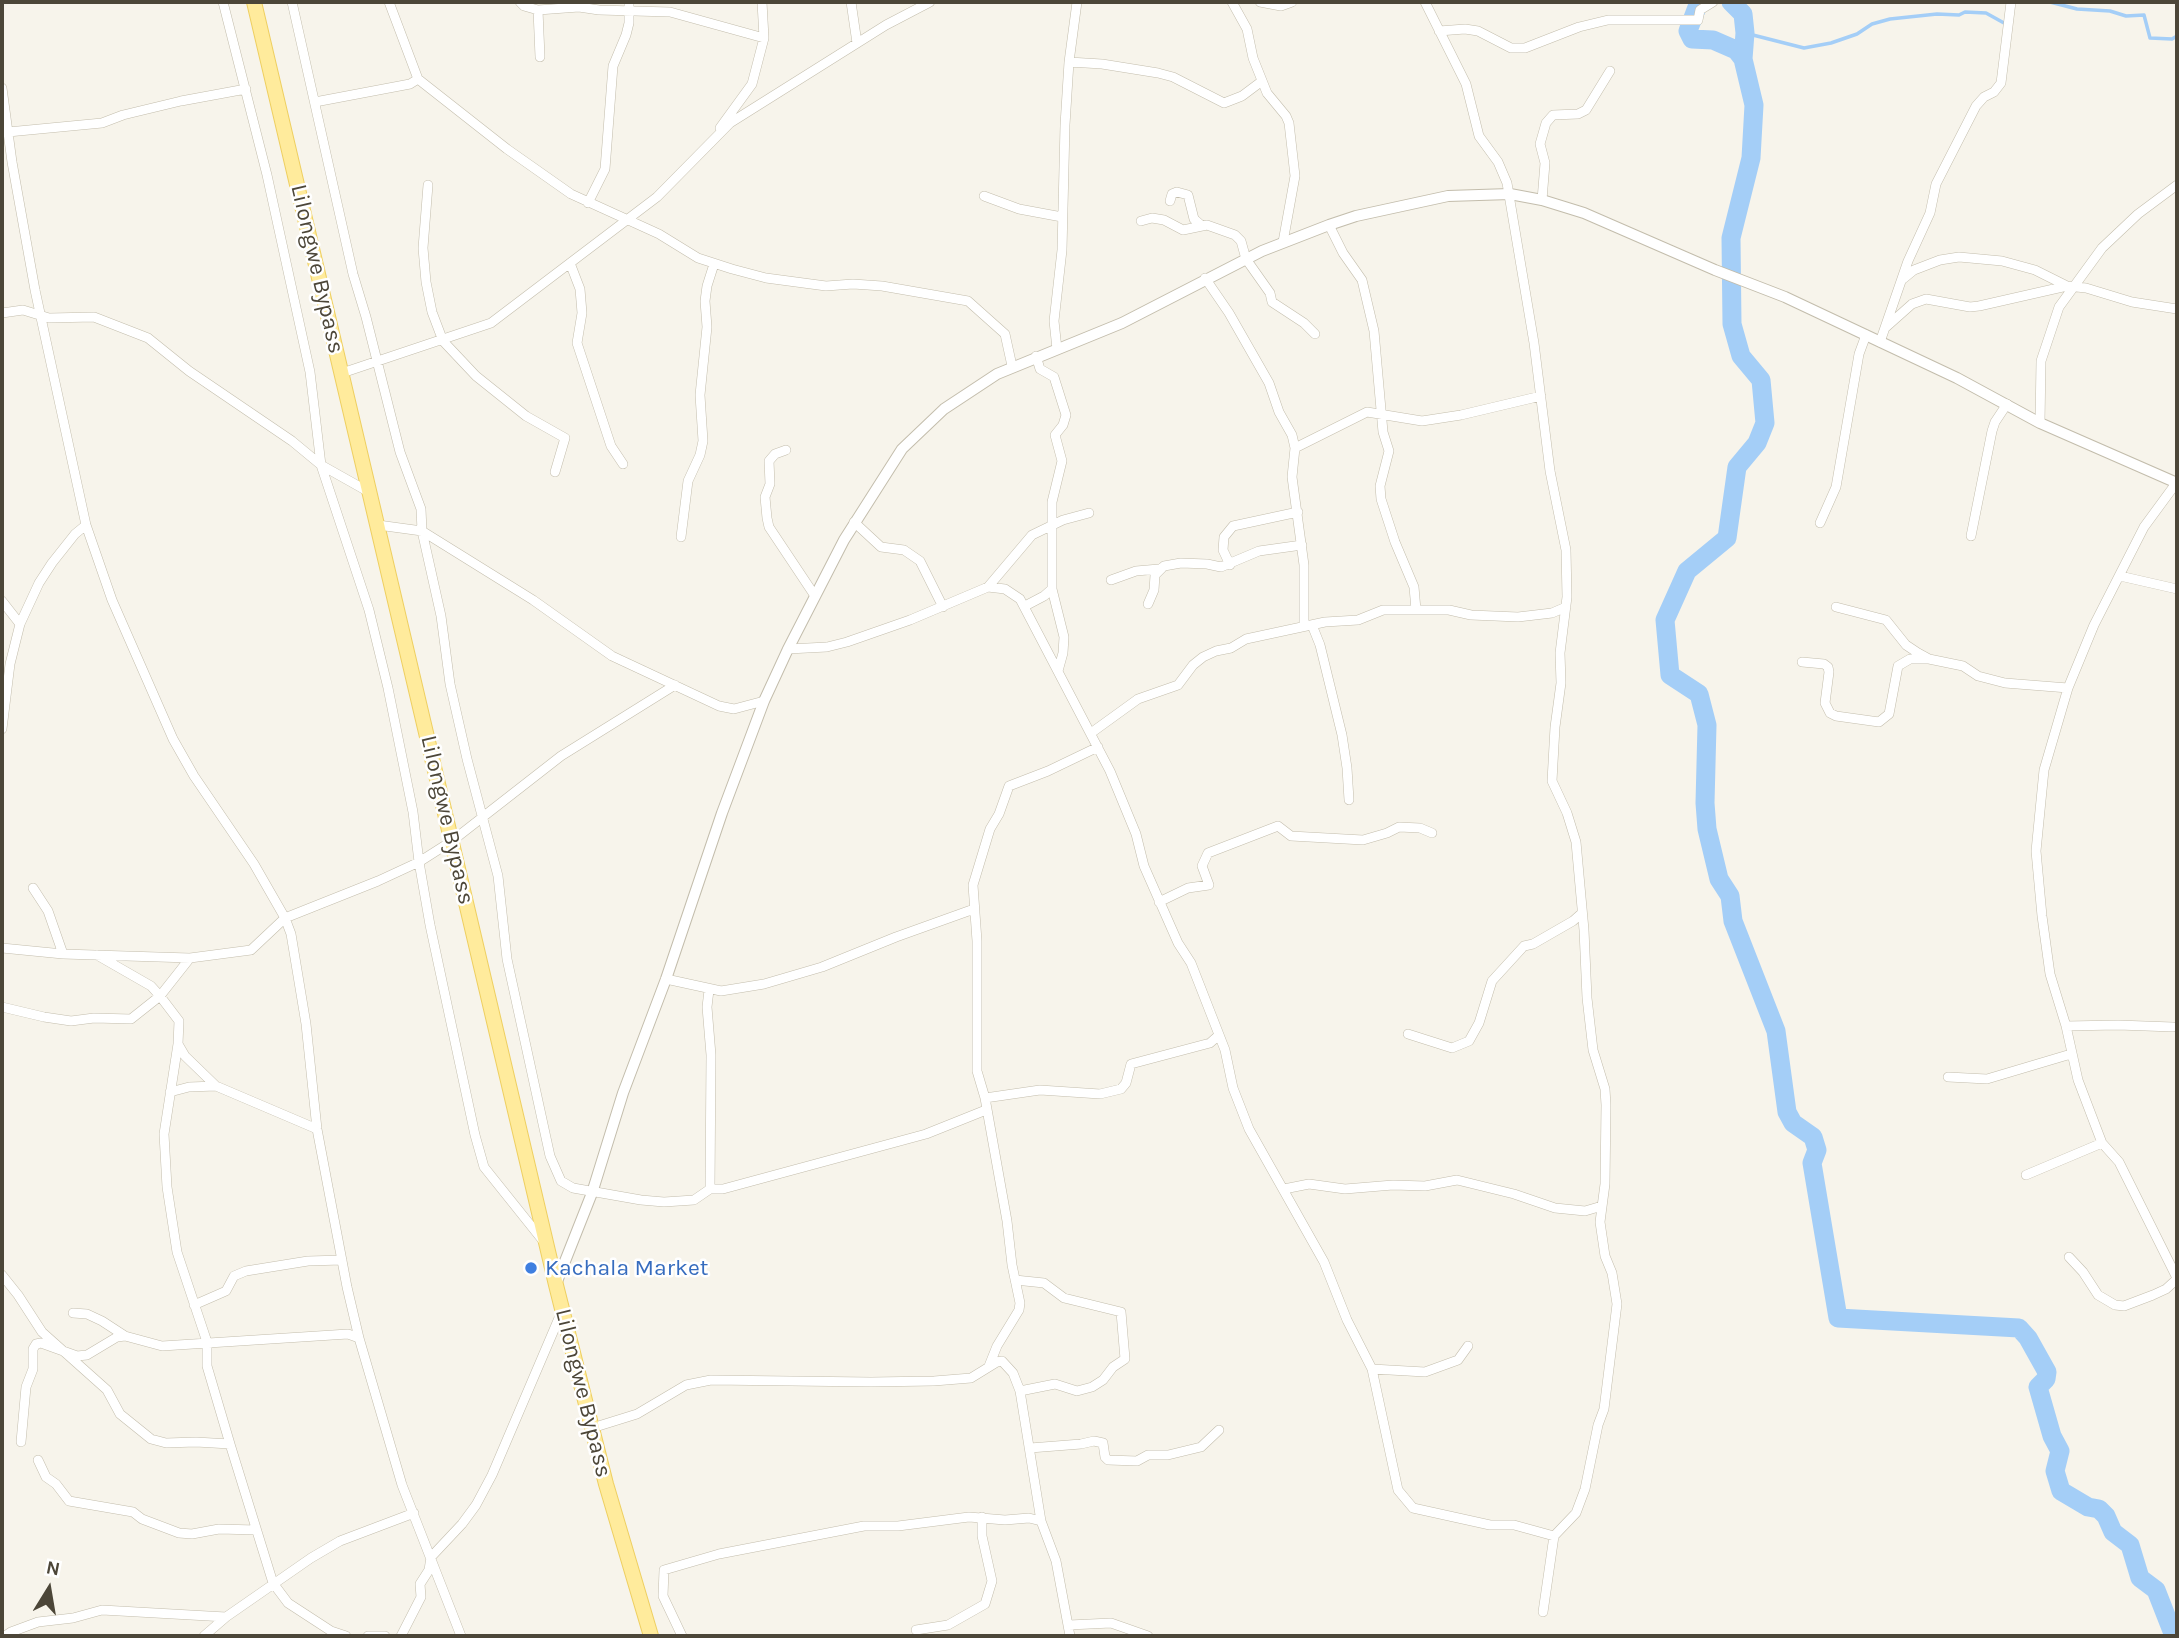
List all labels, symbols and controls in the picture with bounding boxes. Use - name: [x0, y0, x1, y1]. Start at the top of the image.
- street label: Lilongwe Bypass: [284, 182, 350, 356]
- street label: Lilongwe Bypass: [414, 733, 480, 907]
- place label: Kachala Market: [545, 1254, 708, 1282]
- marker: Kachala Market: [523, 1260, 539, 1276]
- street label: Lilongwe Bypass: [549, 1306, 617, 1480]
- north arrow: [14, 1554, 84, 1624]
- text: N: [44, 1556, 62, 1580]

